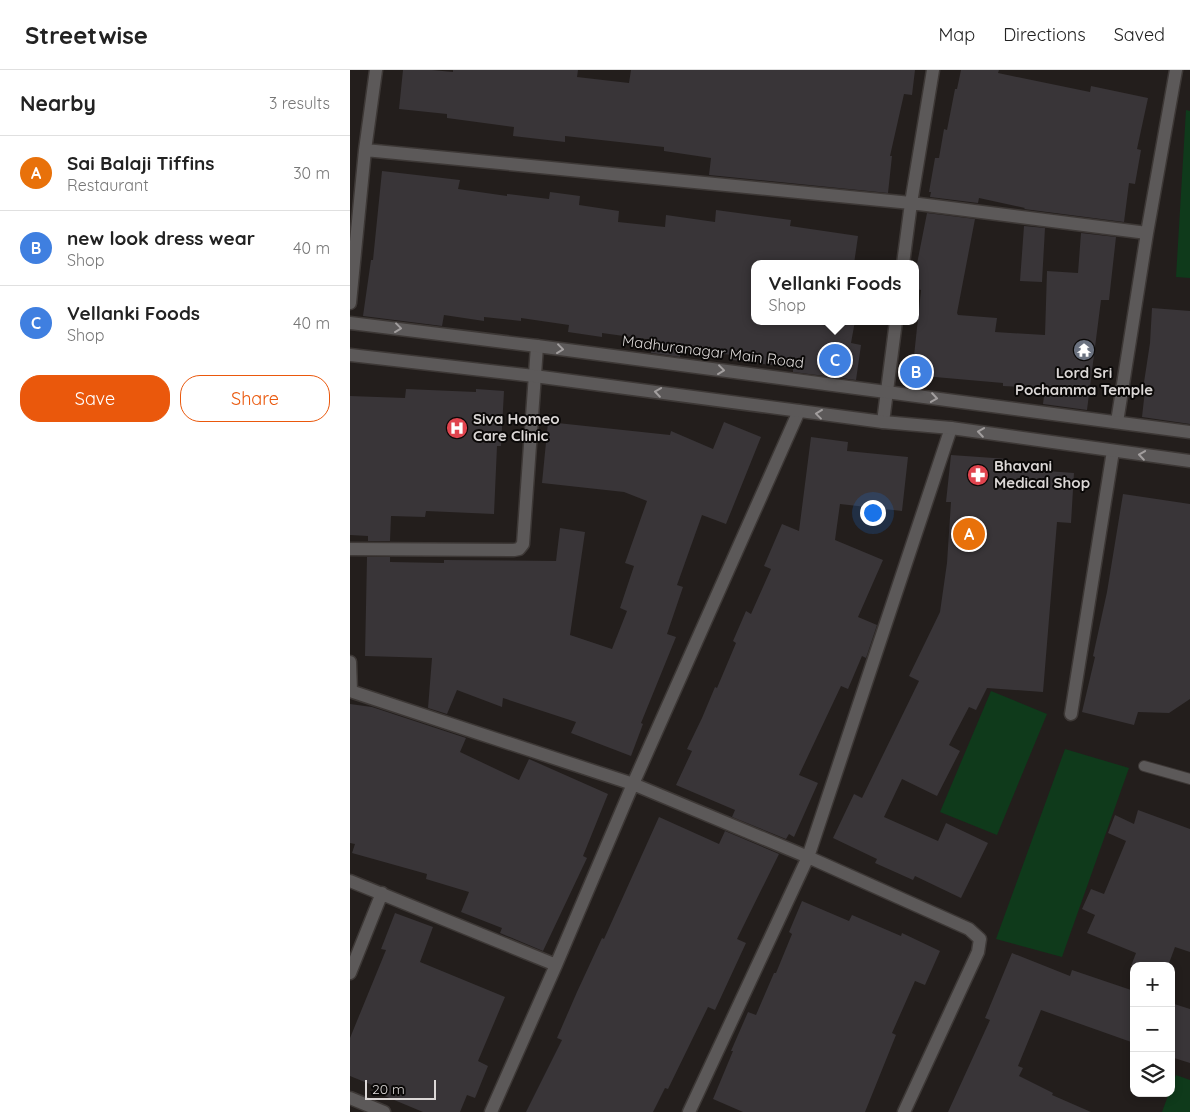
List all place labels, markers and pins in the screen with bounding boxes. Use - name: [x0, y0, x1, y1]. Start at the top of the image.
- temple icon: Lord Sri Pochamma Temple: [1072, 338, 1096, 362]
- pin: C: [819, 341, 851, 379]
- pin: B: [900, 353, 932, 391]
- place label: Lord Sri Pochamma Temple: [1015, 363, 1153, 399]
- place label: Siva Homeo Care Clinic: [473, 409, 560, 445]
- hospital icon: Siva Homeo Care Clinic: [445, 416, 469, 440]
- place label: Bhavani Medical Shop: [994, 456, 1090, 492]
- pharmacy icon: Bhavani Medical Shop: [966, 463, 990, 487]
- pin: A: [953, 515, 985, 553]

